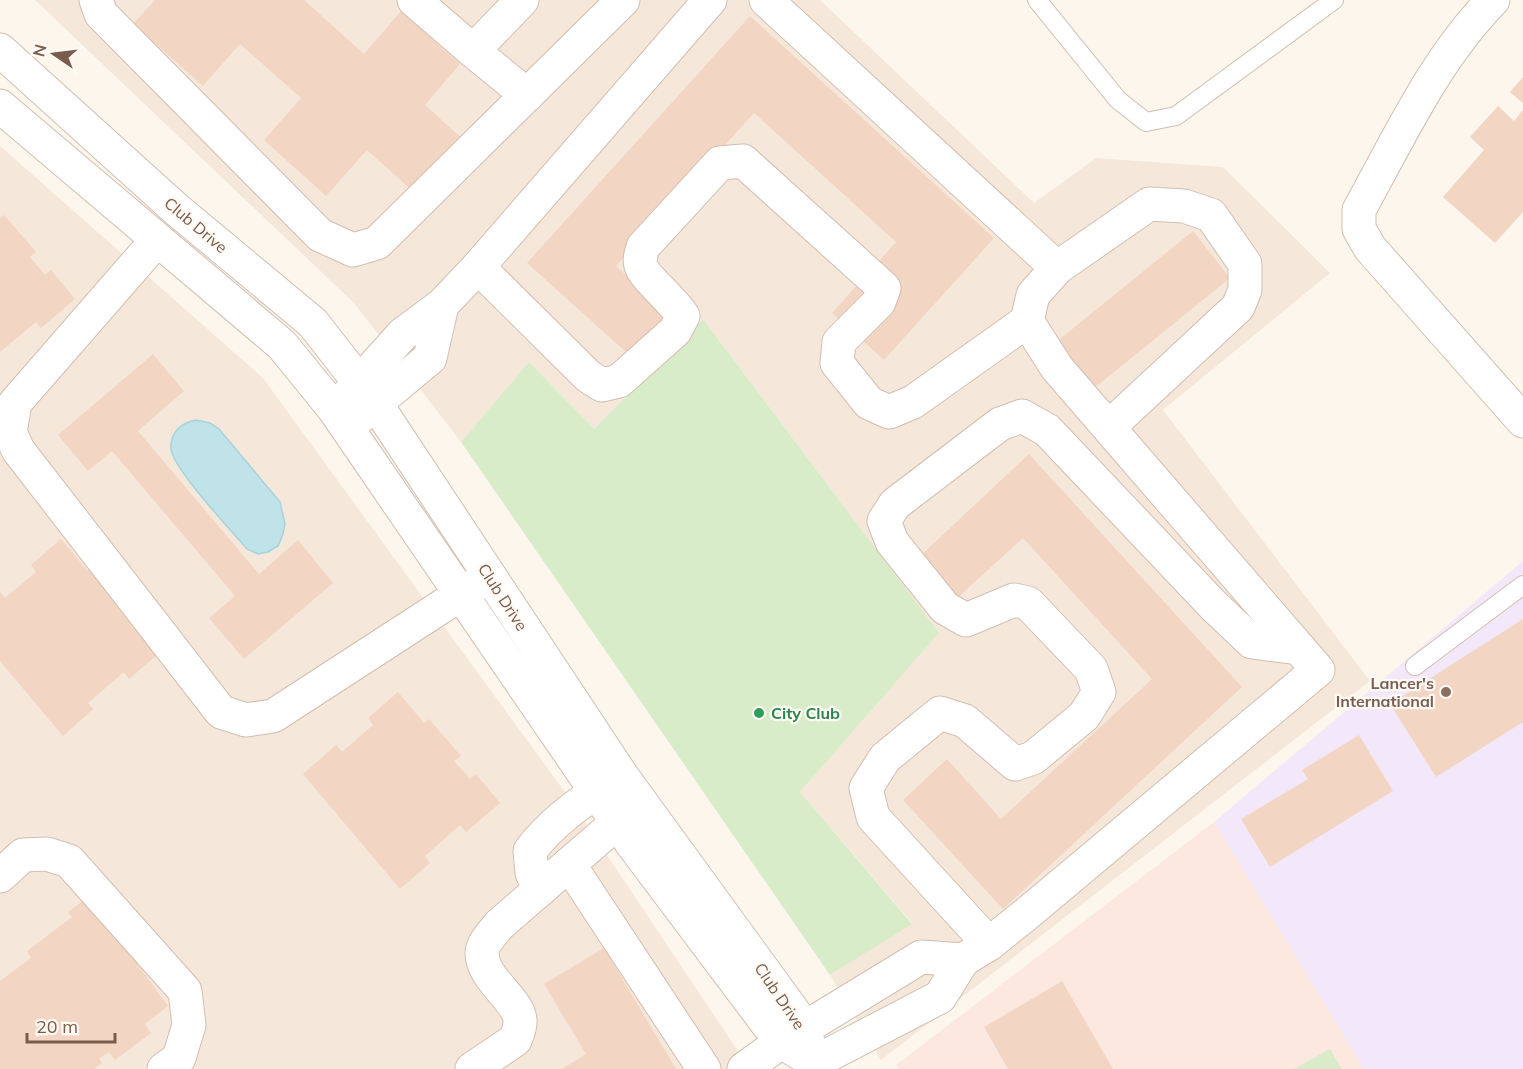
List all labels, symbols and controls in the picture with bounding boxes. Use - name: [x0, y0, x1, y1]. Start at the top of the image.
- north arrow: [24, 24, 84, 84]
- text: N: [28, 42, 51, 59]
- street label: Club Drive: [160, 193, 232, 257]
- street label: Club Drive: [474, 560, 532, 634]
- place label: Lancer's International: [1336, 673, 1434, 711]
- marker: Lancer's International: [1439, 685, 1453, 699]
- place label: City Club: [771, 703, 840, 723]
- marker: City Club: [752, 706, 766, 720]
- street label: Club Drive: [750, 959, 810, 1033]
- scale bar: [27, 1006, 116, 1044]
- text: 20 m: [36, 1015, 78, 1038]

